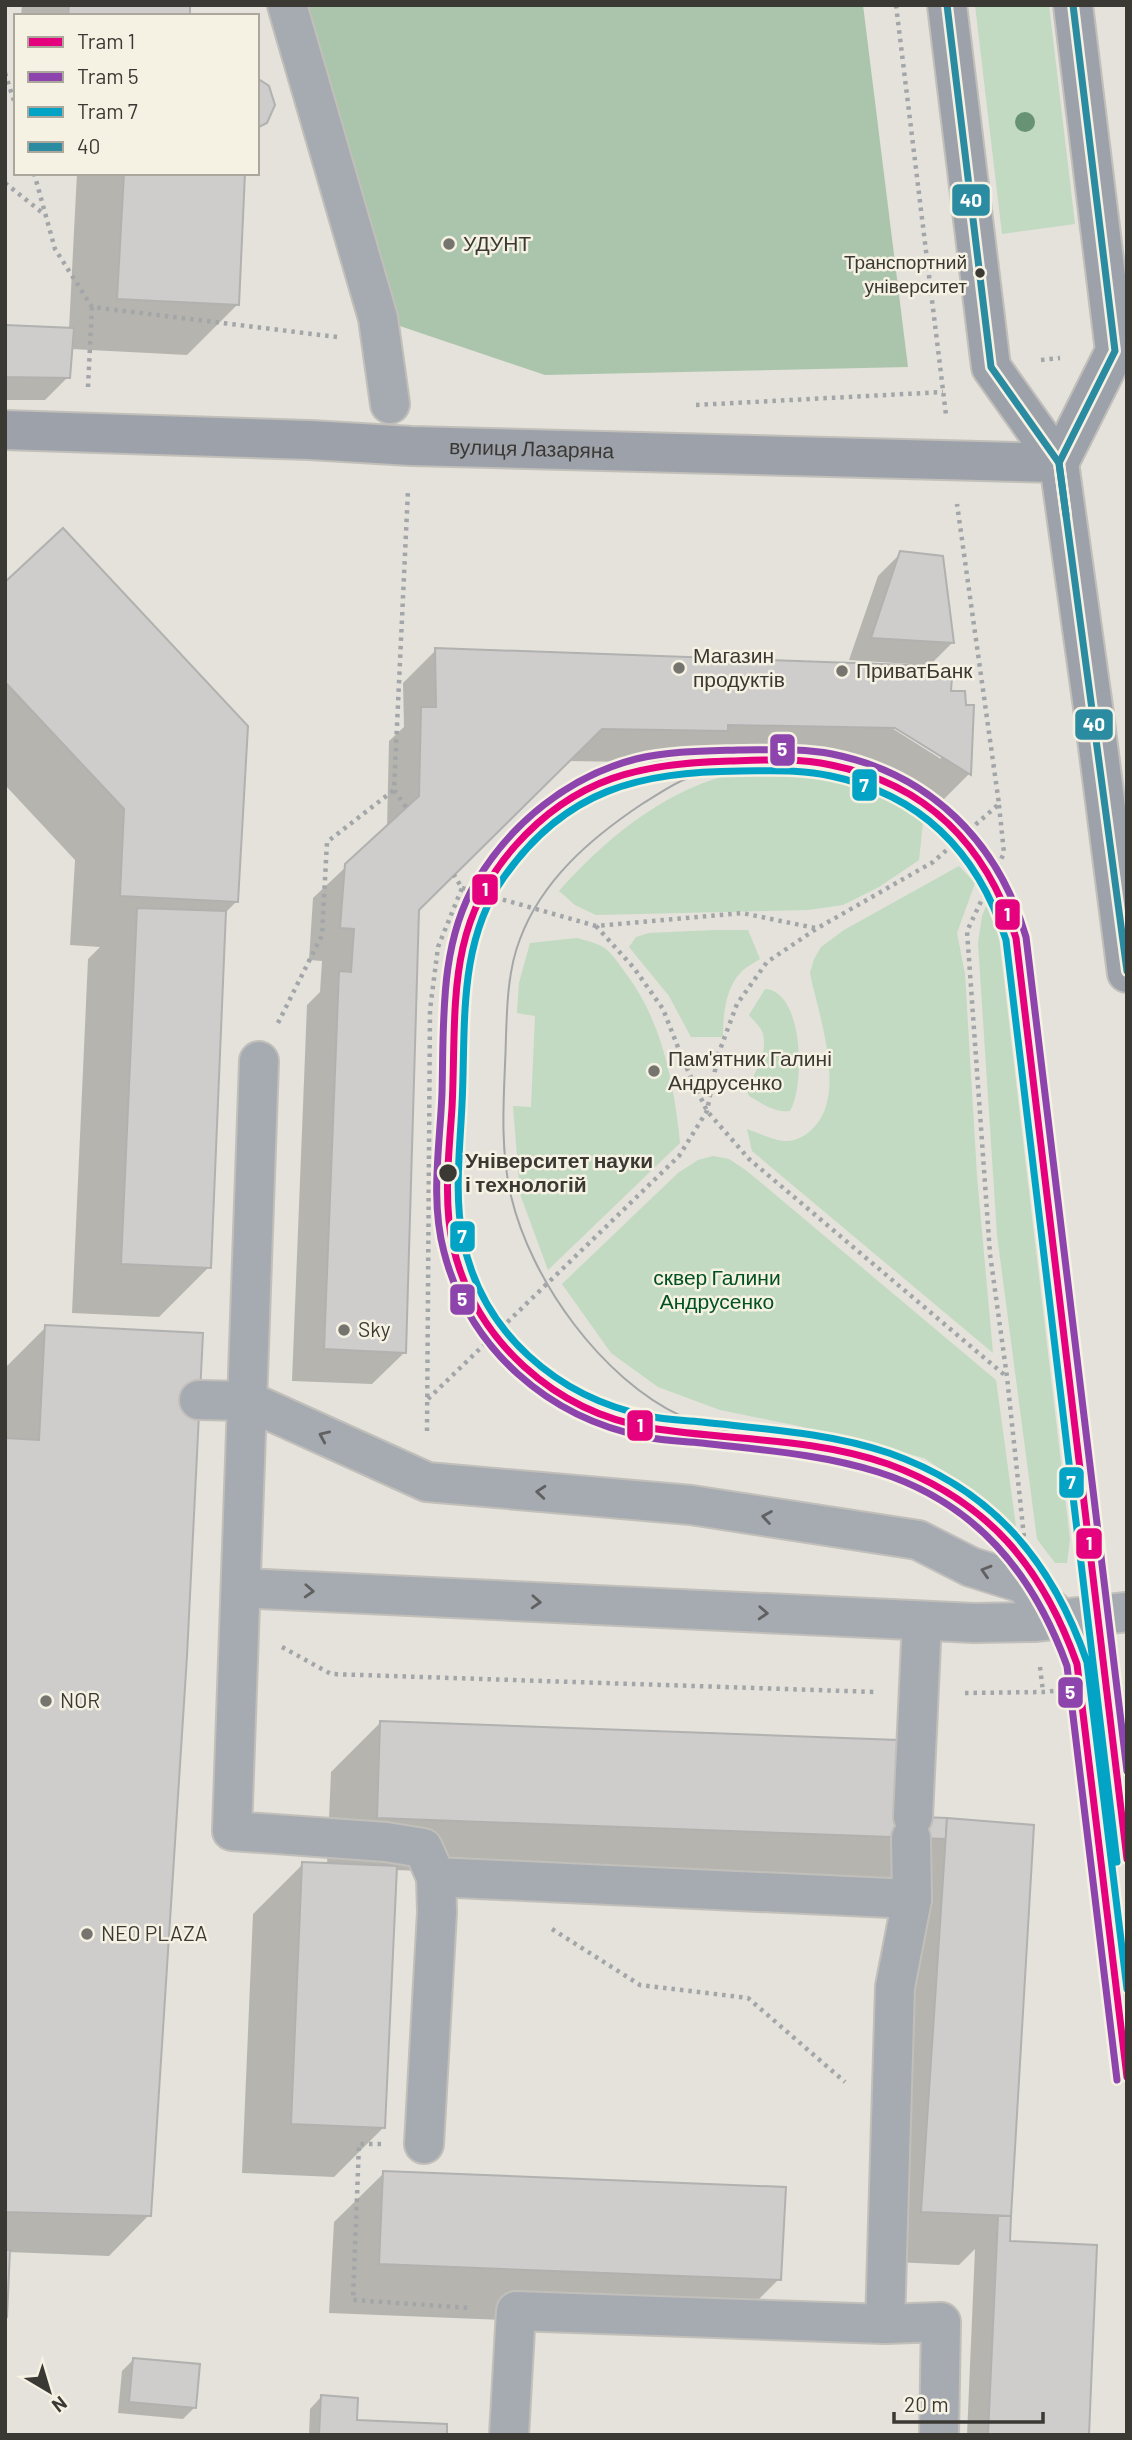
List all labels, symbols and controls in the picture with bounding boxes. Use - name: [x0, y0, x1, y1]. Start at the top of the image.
- legend: [14, 14, 259, 175]
- text: Tram 1: [77, 28, 135, 53]
- text: Tram 5: [77, 63, 139, 88]
- text: Tram 7: [77, 98, 138, 123]
- text: 40: [77, 133, 100, 158]
- line badge: 40: [951, 183, 991, 217]
- text: 40: [960, 188, 982, 211]
- place label: УДУНТ: [463, 230, 531, 255]
- marker: УДУНТ: [441, 236, 457, 252]
- place label: Транспортний університет: [844, 250, 967, 297]
- marker: Транспортний університет: [973, 266, 987, 280]
- street label: вулиця Лазаряна: [449, 433, 615, 462]
- place label: Магазин продуктів: [693, 642, 785, 691]
- place label: ПриватБанк: [856, 657, 973, 682]
- marker: Магазин продуктів: [671, 660, 687, 676]
- marker: ПриватБанк: [834, 663, 850, 679]
- line badge: 40: [1074, 708, 1114, 741]
- text: 40: [1083, 712, 1105, 735]
- line badge: 5: [769, 733, 796, 767]
- text: 5: [777, 737, 787, 760]
- line badge: 7: [851, 768, 878, 802]
- text: 7: [859, 773, 869, 796]
- line badge: 1: [471, 873, 499, 906]
- text: 1: [482, 877, 488, 900]
- line badge: 1: [994, 898, 1021, 931]
- text: 1: [1004, 902, 1010, 925]
- place label: Пам'ятник Галині Андрусенко: [668, 1045, 832, 1094]
- marker: Пам'ятник Галині Андрусенко: [646, 1063, 662, 1079]
- place label: Університет науки і технологій: [465, 1147, 653, 1196]
- marker: Університет науки і технологій: [437, 1162, 459, 1184]
- line badge: 7: [449, 1220, 476, 1253]
- text: 7: [457, 1224, 467, 1247]
- park label: сквер Галини Андрусенко: [653, 1264, 781, 1313]
- line badge: 5: [449, 1283, 476, 1316]
- text: 5: [457, 1287, 467, 1310]
- place label: Sky: [358, 1316, 391, 1341]
- marker: Sky: [336, 1322, 352, 1338]
- line badge: 1: [626, 1409, 654, 1442]
- text: 1: [637, 1413, 643, 1436]
- one-way arrow: [319, 1430, 331, 1444]
- line badge: 7: [1058, 1466, 1085, 1499]
- text: 7: [1066, 1470, 1076, 1493]
- one-way arrow: [536, 1485, 547, 1500]
- one-way arrow: [762, 1510, 773, 1525]
- line badge: 1: [1075, 1527, 1103, 1560]
- text: 1: [1086, 1531, 1092, 1554]
- one-way arrow: [980, 1565, 992, 1580]
- one-way arrow: [303, 1583, 314, 1598]
- one-way arrow: [531, 1595, 542, 1610]
- one-way arrow: [758, 1606, 769, 1621]
- line badge: 5: [1057, 1676, 1084, 1709]
- text: 5: [1065, 1680, 1075, 1703]
- place label: NOR: [60, 1687, 100, 1712]
- marker: NOR: [38, 1693, 54, 1709]
- place label: NEO PLAZA: [101, 1920, 208, 1945]
- marker: NEO PLAZA: [79, 1926, 95, 1942]
- north arrow: [14, 2356, 84, 2426]
- scale bar: [894, 2380, 1043, 2424]
- text: 20 m: [904, 2391, 949, 2416]
- text: N: [48, 2392, 72, 2418]

